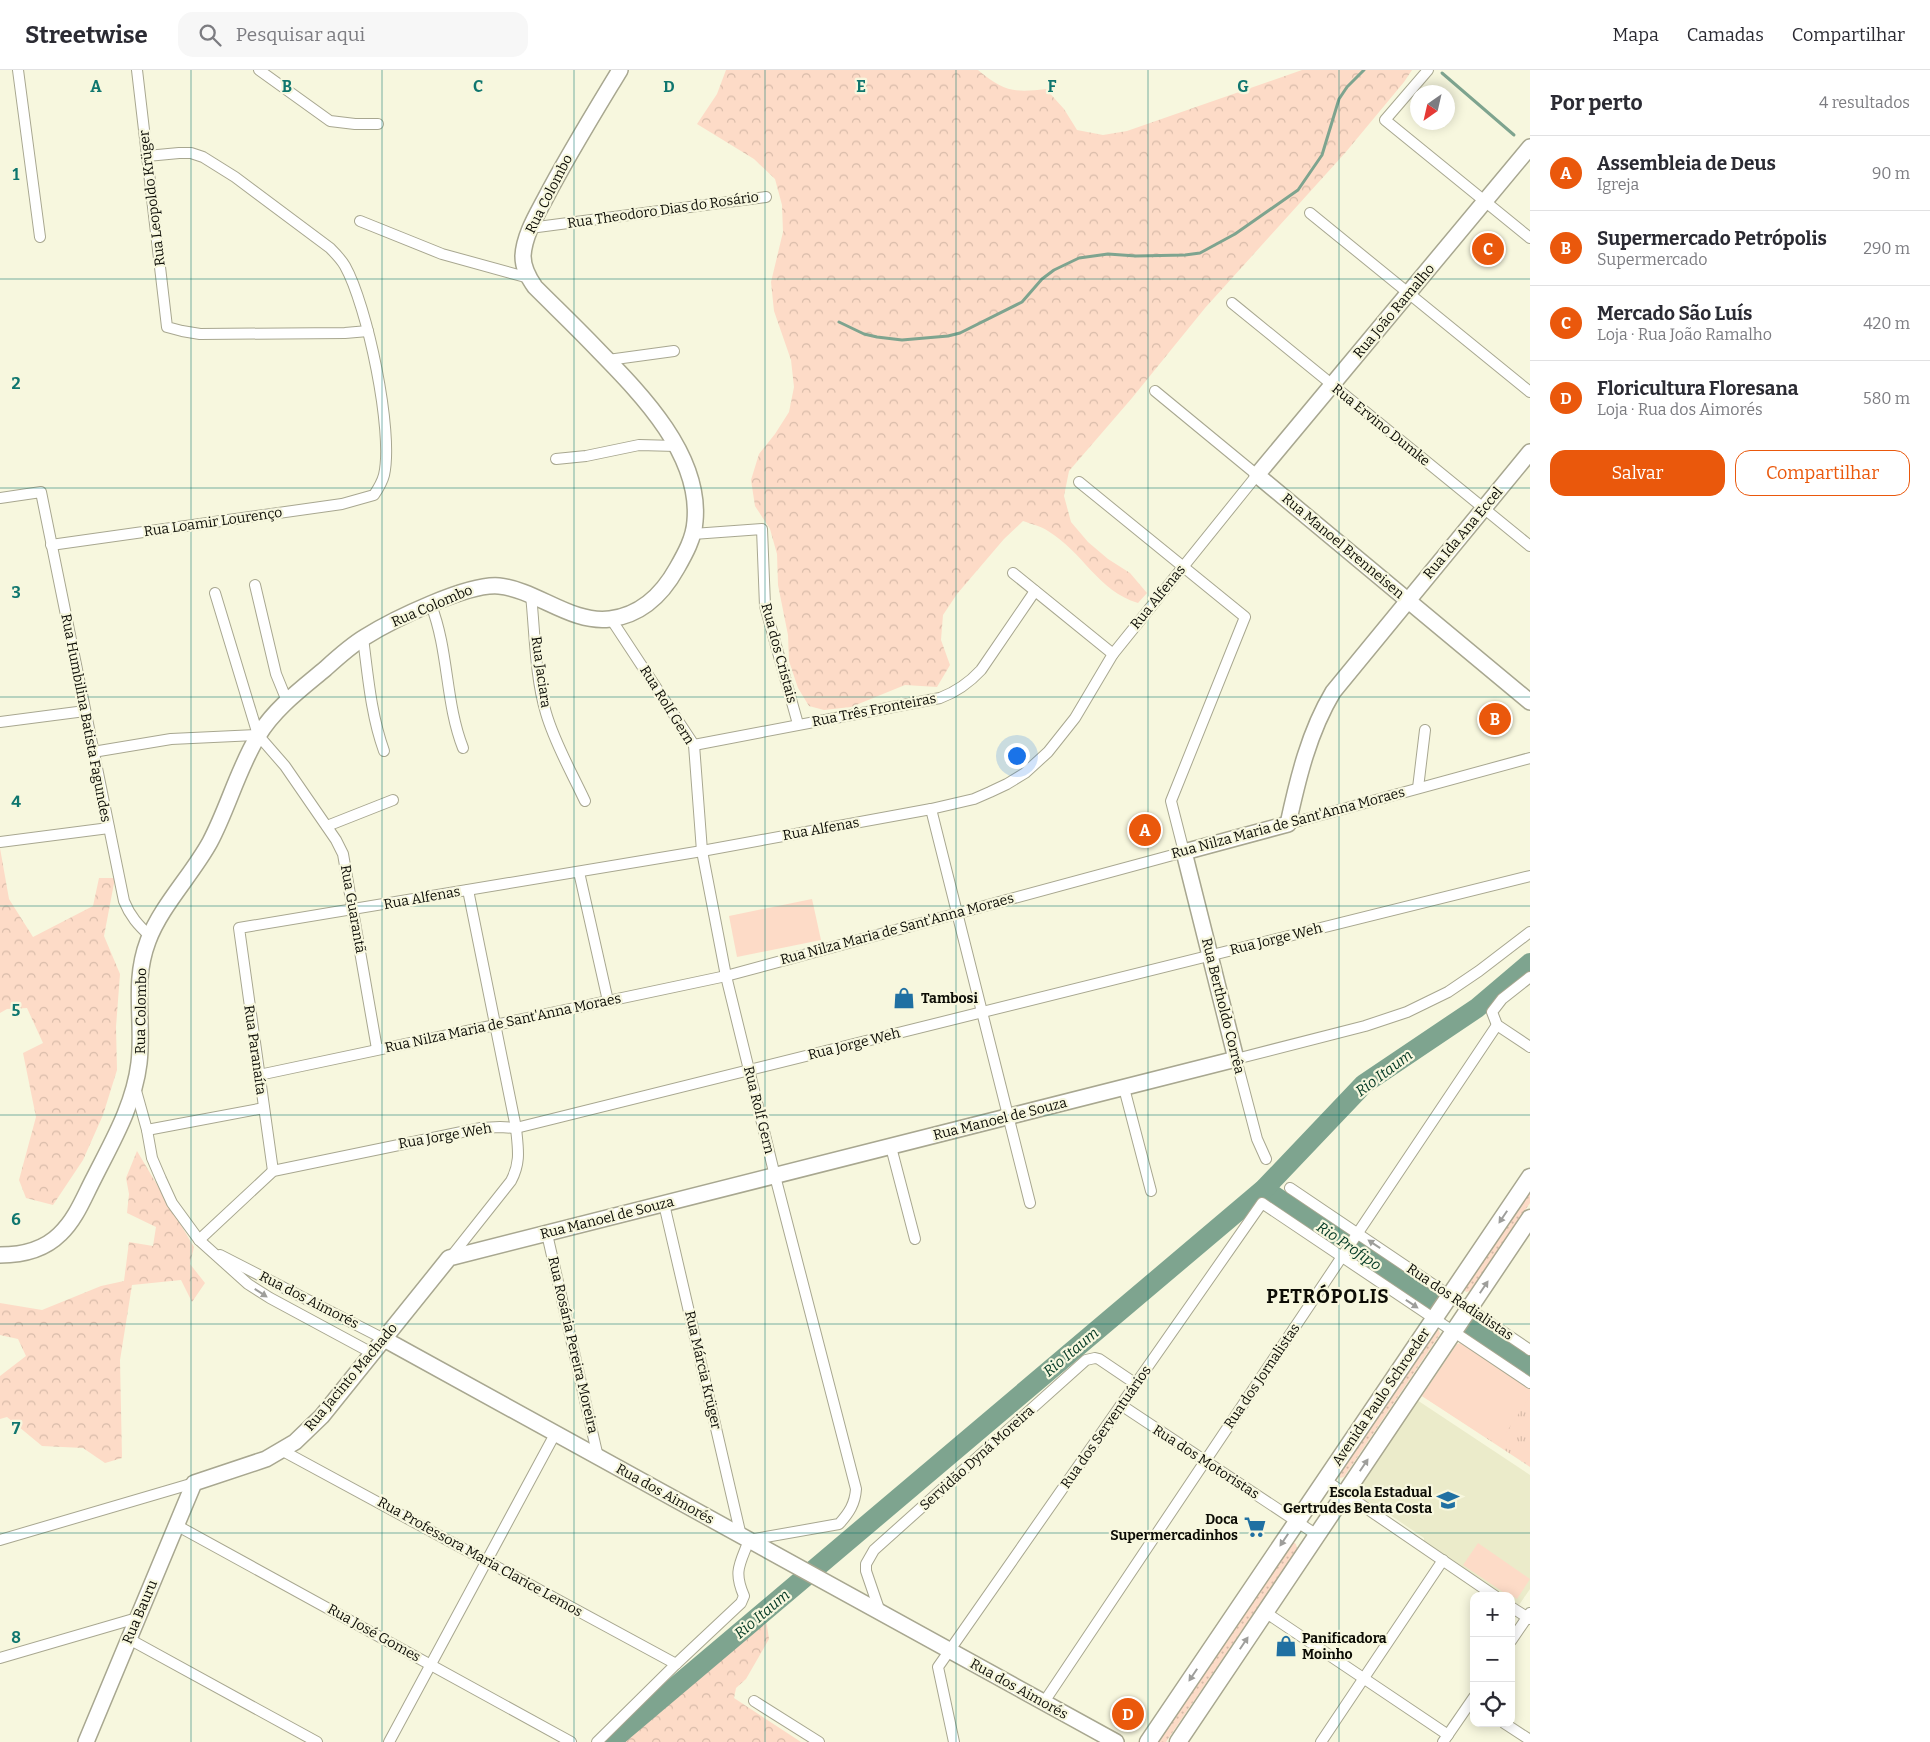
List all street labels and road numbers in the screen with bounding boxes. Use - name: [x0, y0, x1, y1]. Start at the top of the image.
- street label: Rua Leopoldo Krüger: [135, 129, 169, 267]
- street label: Rua Colombo: [522, 152, 576, 236]
- street label: Rua Theodoro Dias do Rosário: [566, 188, 760, 232]
- street label: Rua João Ramalho: [1350, 261, 1438, 361]
- street label: Rua Ervino Dumke: [1329, 380, 1433, 470]
- street label: Rua Ida Ana Eccel: [1420, 484, 1506, 582]
- street label: Rua Manoel Brenneisen: [1278, 490, 1408, 602]
- street label: Rua Loamir Lourenço: [143, 504, 283, 540]
- street label: Rua Alfenas: [1127, 562, 1189, 632]
- street label: Rua Colombo: [389, 581, 475, 631]
- street label: Rua dos Cristais: [757, 601, 801, 705]
- street label: Rua Humbilina Batista Fagundes: [57, 612, 115, 824]
- street label: Rua Jaciara: [528, 635, 554, 709]
- street label: Rua Rolf Gern: [636, 663, 698, 748]
- street label: Rua Três Fronteiras: [810, 690, 938, 730]
- street label: Rua Nilza Maria de Sant'Anna Moraes: [1169, 784, 1407, 862]
- street label: Rua Alfenas: [781, 814, 861, 844]
- street label: Rua Guarantã: [337, 863, 369, 955]
- street label: Rua Alfenas: [382, 883, 462, 913]
- street label: Rua Nilza Maria de Sant'Anna Moraes: [778, 890, 1016, 968]
- street label: Rua Jorge Weh: [1228, 919, 1324, 959]
- street label: Rua Bertholdo Corrêa: [1198, 936, 1248, 1076]
- street label: Rua Colombo: [132, 968, 150, 1054]
- street label: Rua Nilza Maria de Sant'Anna Moraes: [383, 990, 623, 1056]
- street label: Rua Paranaíta: [240, 1004, 270, 1096]
- street label: Rua Jorge Weh: [806, 1024, 902, 1064]
- street label: Rua Rolf Gern: [740, 1064, 778, 1156]
- street label: Rua Manoel de Souza: [931, 1094, 1069, 1144]
- street label: Rua Jorge Weh: [397, 1119, 493, 1153]
- street label: Rua Manoel de Souza: [538, 1193, 676, 1243]
- street label: Rua Rosária Pereira Moreira: [544, 1255, 602, 1435]
- street label: Rua dos Radialistas: [1404, 1260, 1516, 1344]
- street label: Rua dos Aimorés: [256, 1268, 362, 1332]
- street label: Rua Márcia Krüger: [681, 1309, 725, 1431]
- street label: Rua Jacinto Machado: [301, 1320, 401, 1434]
- street label: Rua dos Jornalistas: [1221, 1320, 1303, 1432]
- street label: Avenida Paulo Schroeder: [1329, 1325, 1433, 1469]
- street label: Rua dos Serventuários: [1057, 1362, 1155, 1492]
- street label: Servidão Dyná Moreira: [916, 1402, 1038, 1514]
- street label: Rua dos Motoristas: [1150, 1421, 1262, 1503]
- street label: Rua dos Aimorés: [613, 1460, 717, 1528]
- street label: Rua Professora Maria Clarice Lemos: [375, 1493, 585, 1621]
- street label: Rua Bauru: [119, 1577, 161, 1647]
- street label: Rua José Gomes: [324, 1600, 424, 1666]
- street label: Rua dos Aimorés: [967, 1655, 1071, 1723]

